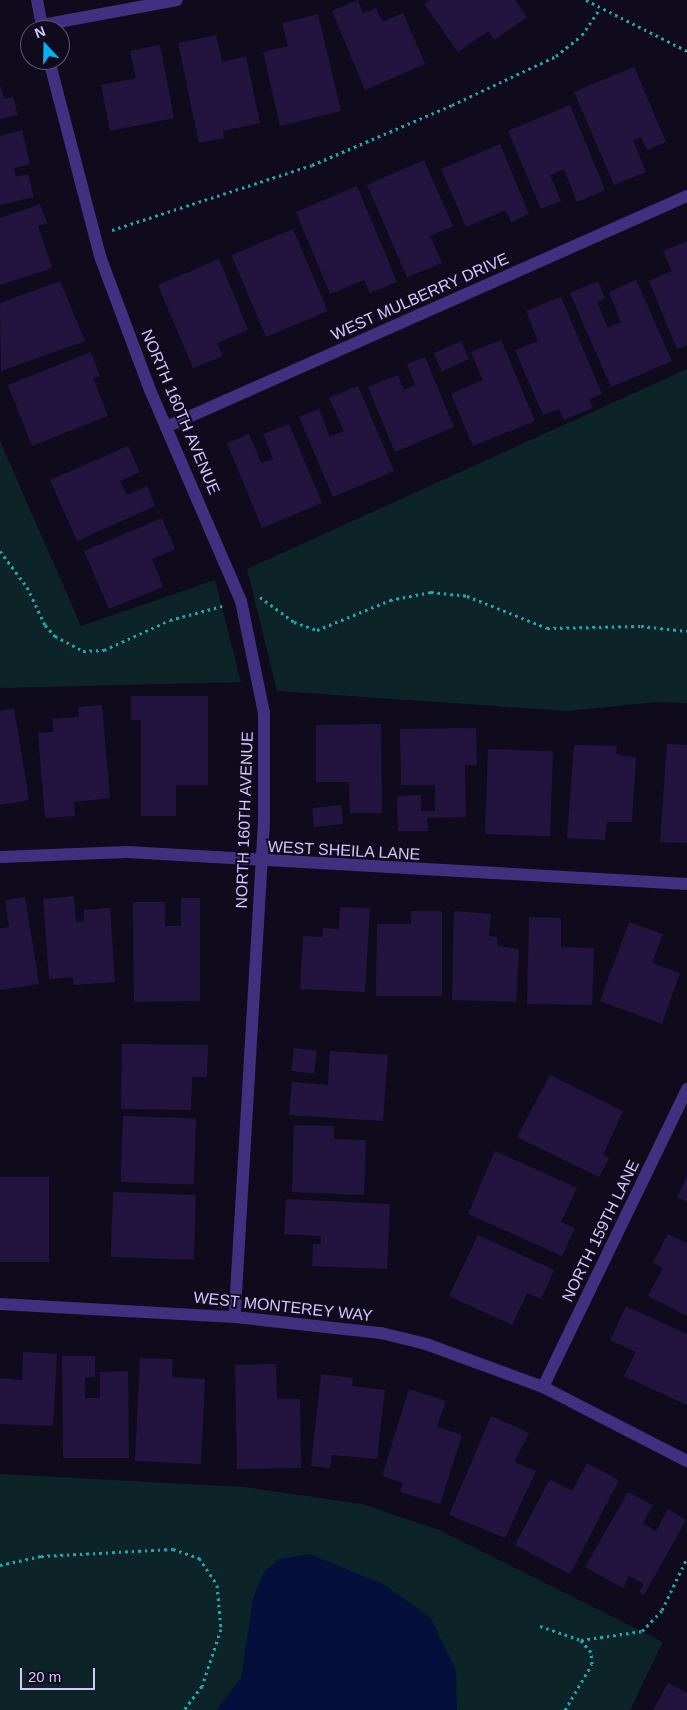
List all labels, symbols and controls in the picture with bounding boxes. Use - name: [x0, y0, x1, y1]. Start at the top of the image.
- north arrow: [20, 20, 70, 70]
- text: N: [32, 23, 48, 41]
- street label: WEST MULBERRY DRIVE: [328, 249, 512, 345]
- street label: NORTH 160TH AVENUE: [136, 326, 224, 498]
- street label: NORTH 160TH AVENUE: [232, 731, 258, 909]
- street label: WEST SHEILA LANE: [267, 837, 421, 865]
- street label: NORTH 159TH LANE: [558, 1157, 644, 1305]
- street label: WEST MONTEREY WAY: [192, 1288, 374, 1326]
- scale bar: [22, 1658, 98, 1690]
- text: 20 m: [28, 1668, 61, 1685]

